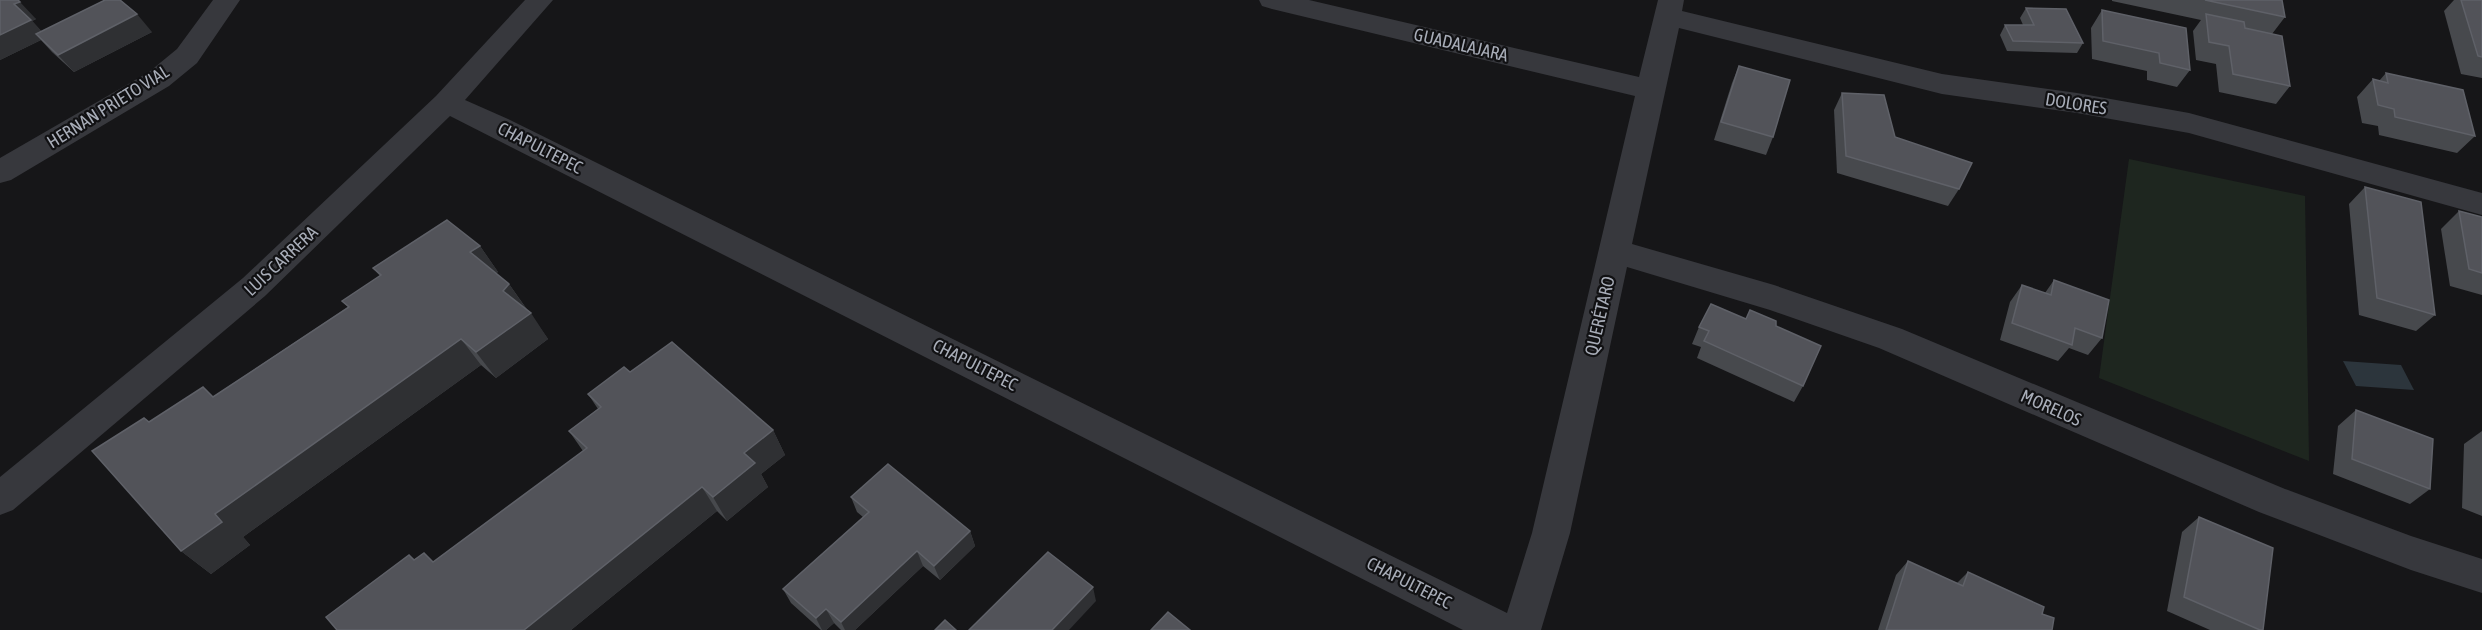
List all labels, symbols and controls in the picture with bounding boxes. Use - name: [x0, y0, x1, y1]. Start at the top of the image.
- street label: GUADALAJARA: [1412, 23, 1510, 66]
- street label: HERNAN PRIETO VIAL: [43, 61, 172, 152]
- street label: DOLORES: [2044, 88, 2109, 119]
- street label: CHAPULTEPEC: [494, 117, 586, 178]
- street label: LUIS CARRERA: [240, 221, 322, 300]
- street label: QUERÉTARO: [1580, 274, 1619, 358]
- street label: CHAPULTEPEC: [929, 334, 1021, 395]
- street label: MORELOS: [2018, 385, 2085, 430]
- street label: CHAPULTEPEC: [1363, 552, 1455, 613]

